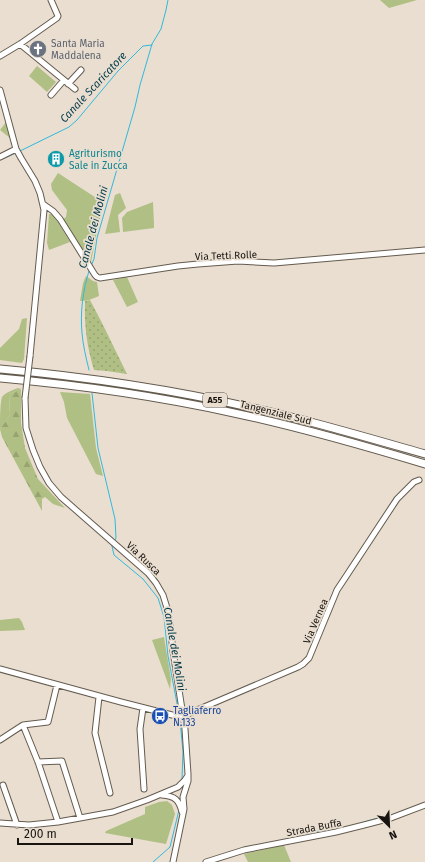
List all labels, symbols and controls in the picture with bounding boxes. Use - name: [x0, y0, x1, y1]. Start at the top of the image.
- place label: Santa Maria Maddalena: [51, 38, 105, 62]
- church icon: Santa Maria Maddalena: [28, 39, 48, 59]
- water label: Canale Scaricatore: [57, 49, 130, 125]
- place label: Agriturismo Sale in Zucca: [69, 148, 128, 172]
- building icon: Agriturismo Sale in Zucca: [46, 149, 66, 169]
- water label: Canale dei Molini: [76, 184, 111, 270]
- street label: Via Tetti Rolle: [195, 249, 257, 263]
- road number: A55: [203, 393, 227, 407]
- street label: Tangenziale Sud: [239, 398, 313, 428]
- street label: Via Rusca: [124, 539, 163, 578]
- street label: Via Vernea: [301, 597, 331, 646]
- water label: Canale dei Molini: [161, 606, 188, 692]
- place label: Tagliaferro N.133: [173, 705, 222, 729]
- bus stop icon: Tagliaferro N.133: [150, 706, 170, 726]
- north arrow: [369, 806, 409, 846]
- street label: Strada Buffa: [286, 817, 343, 839]
- scale bar: [18, 820, 132, 846]
- text: 200 m: [24, 827, 57, 841]
- text: N: [387, 827, 399, 842]

